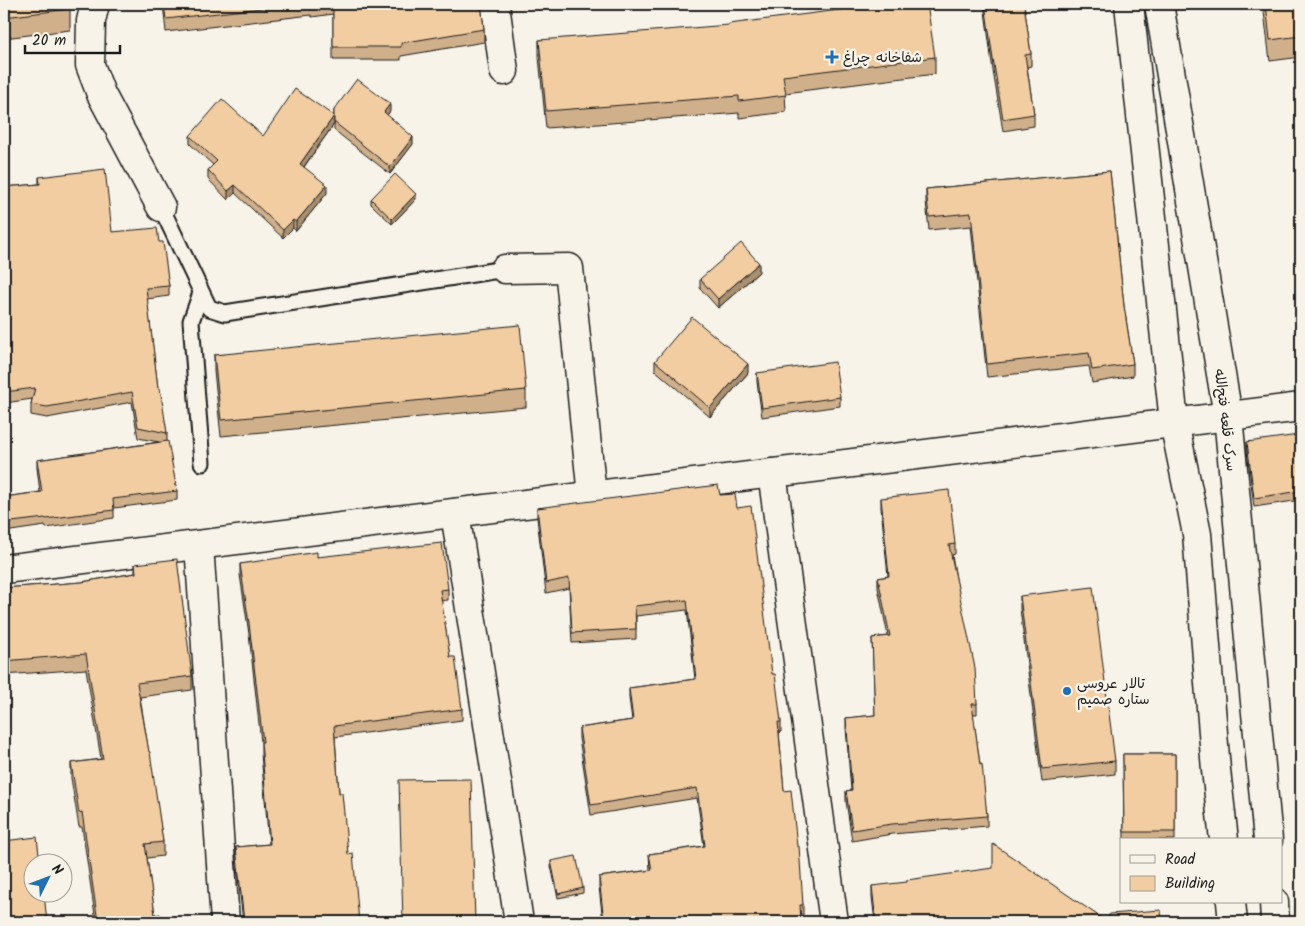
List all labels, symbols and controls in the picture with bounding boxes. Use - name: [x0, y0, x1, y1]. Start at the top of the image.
- scale bar: [25, 22, 120, 54]
- text: 20 m: [32, 29, 66, 53]
- place label: شفاخانه چراغ: [843, 47, 922, 69]
- marker: شفاخانه چراغ: [825, 50, 839, 64]
- street label: سرک قلعه فتح‌الله: [1208, 368, 1242, 473]
- place label: تالار عروسی ستاره صمیم: [1077, 673, 1149, 711]
- marker: تالار عروسی ستاره صمیم: [1061, 685, 1073, 697]
- legend: [1120, 838, 1282, 904]
- text: Road: [1165, 848, 1196, 872]
- north arrow: [22, 854, 72, 904]
- text: N: [46, 859, 68, 881]
- text: Building: [1165, 872, 1215, 896]

